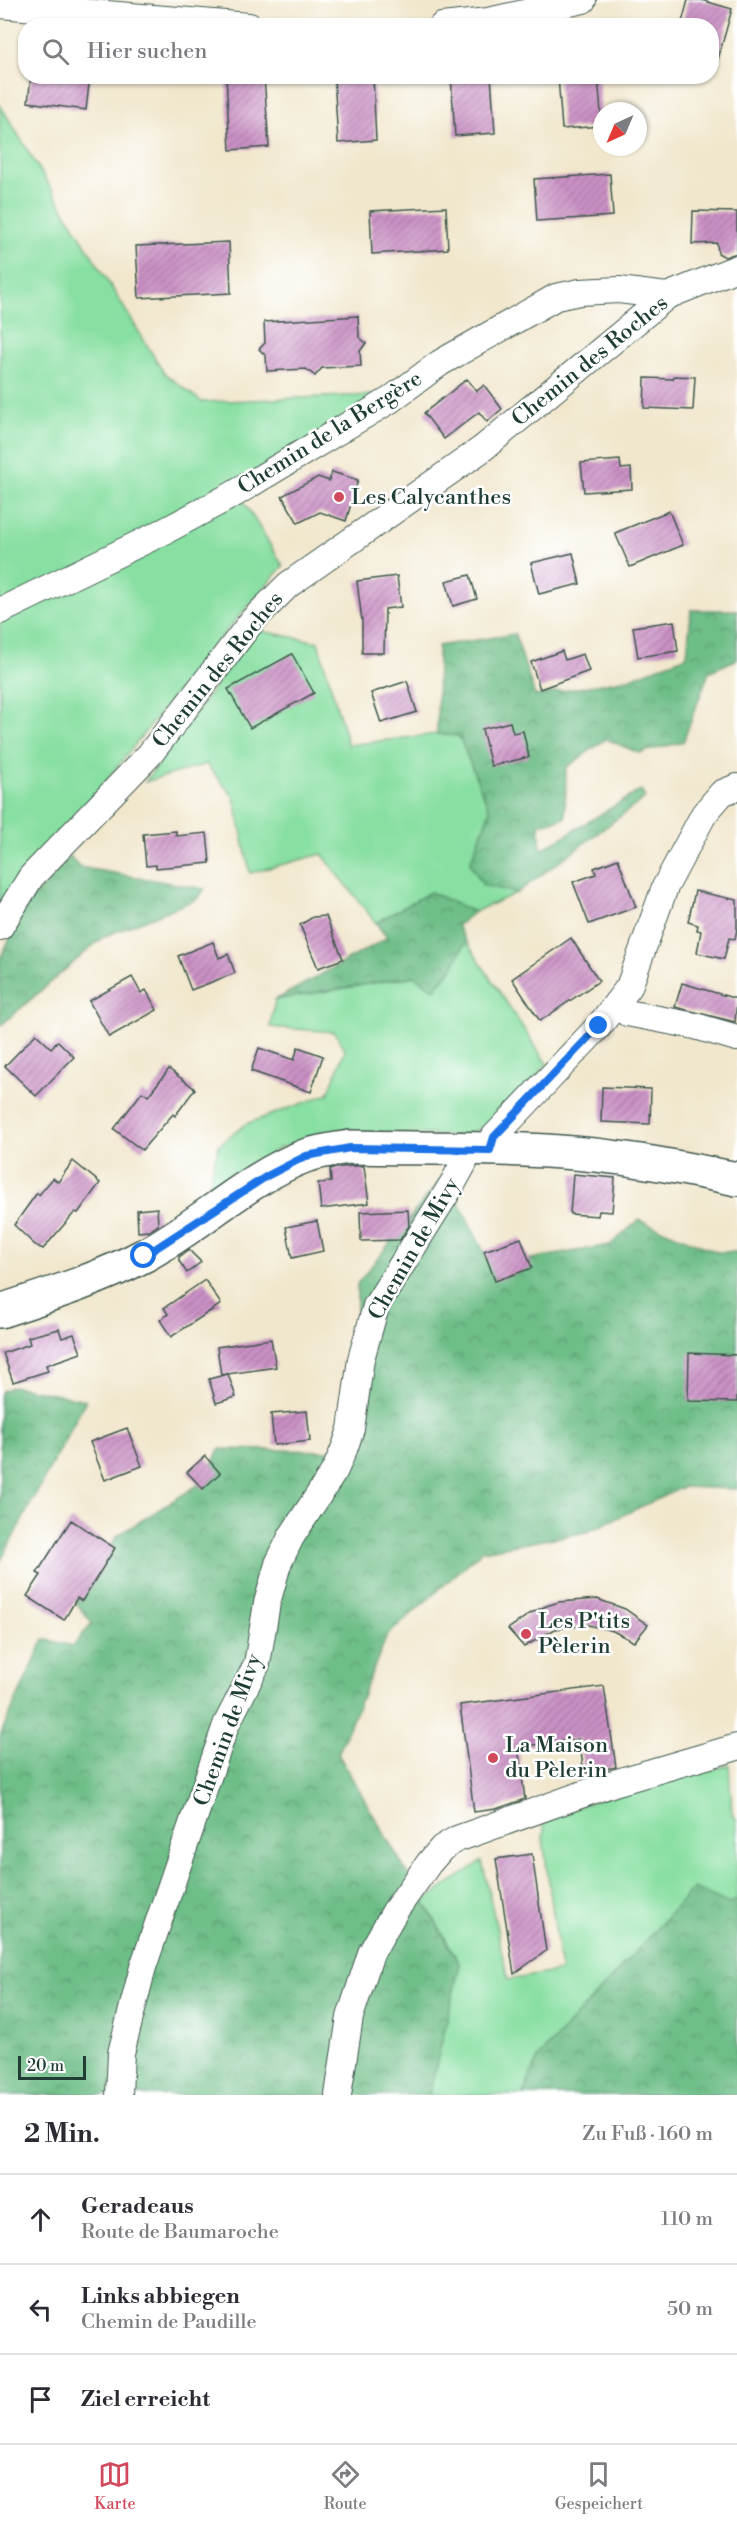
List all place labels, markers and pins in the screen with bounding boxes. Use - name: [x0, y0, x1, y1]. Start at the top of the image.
- place label: Les Calycanthes: [351, 484, 511, 511]
- marker: Les Calycanthes: [332, 490, 346, 504]
- place label: Les P'tits Pèlerin: [538, 1608, 630, 1660]
- marker: Les P'tits Pèlerin: [519, 1627, 533, 1641]
- place label: La Maison du Pèlerin: [505, 1732, 608, 1784]
- marker: La Maison du Pèlerin: [486, 1751, 500, 1765]

